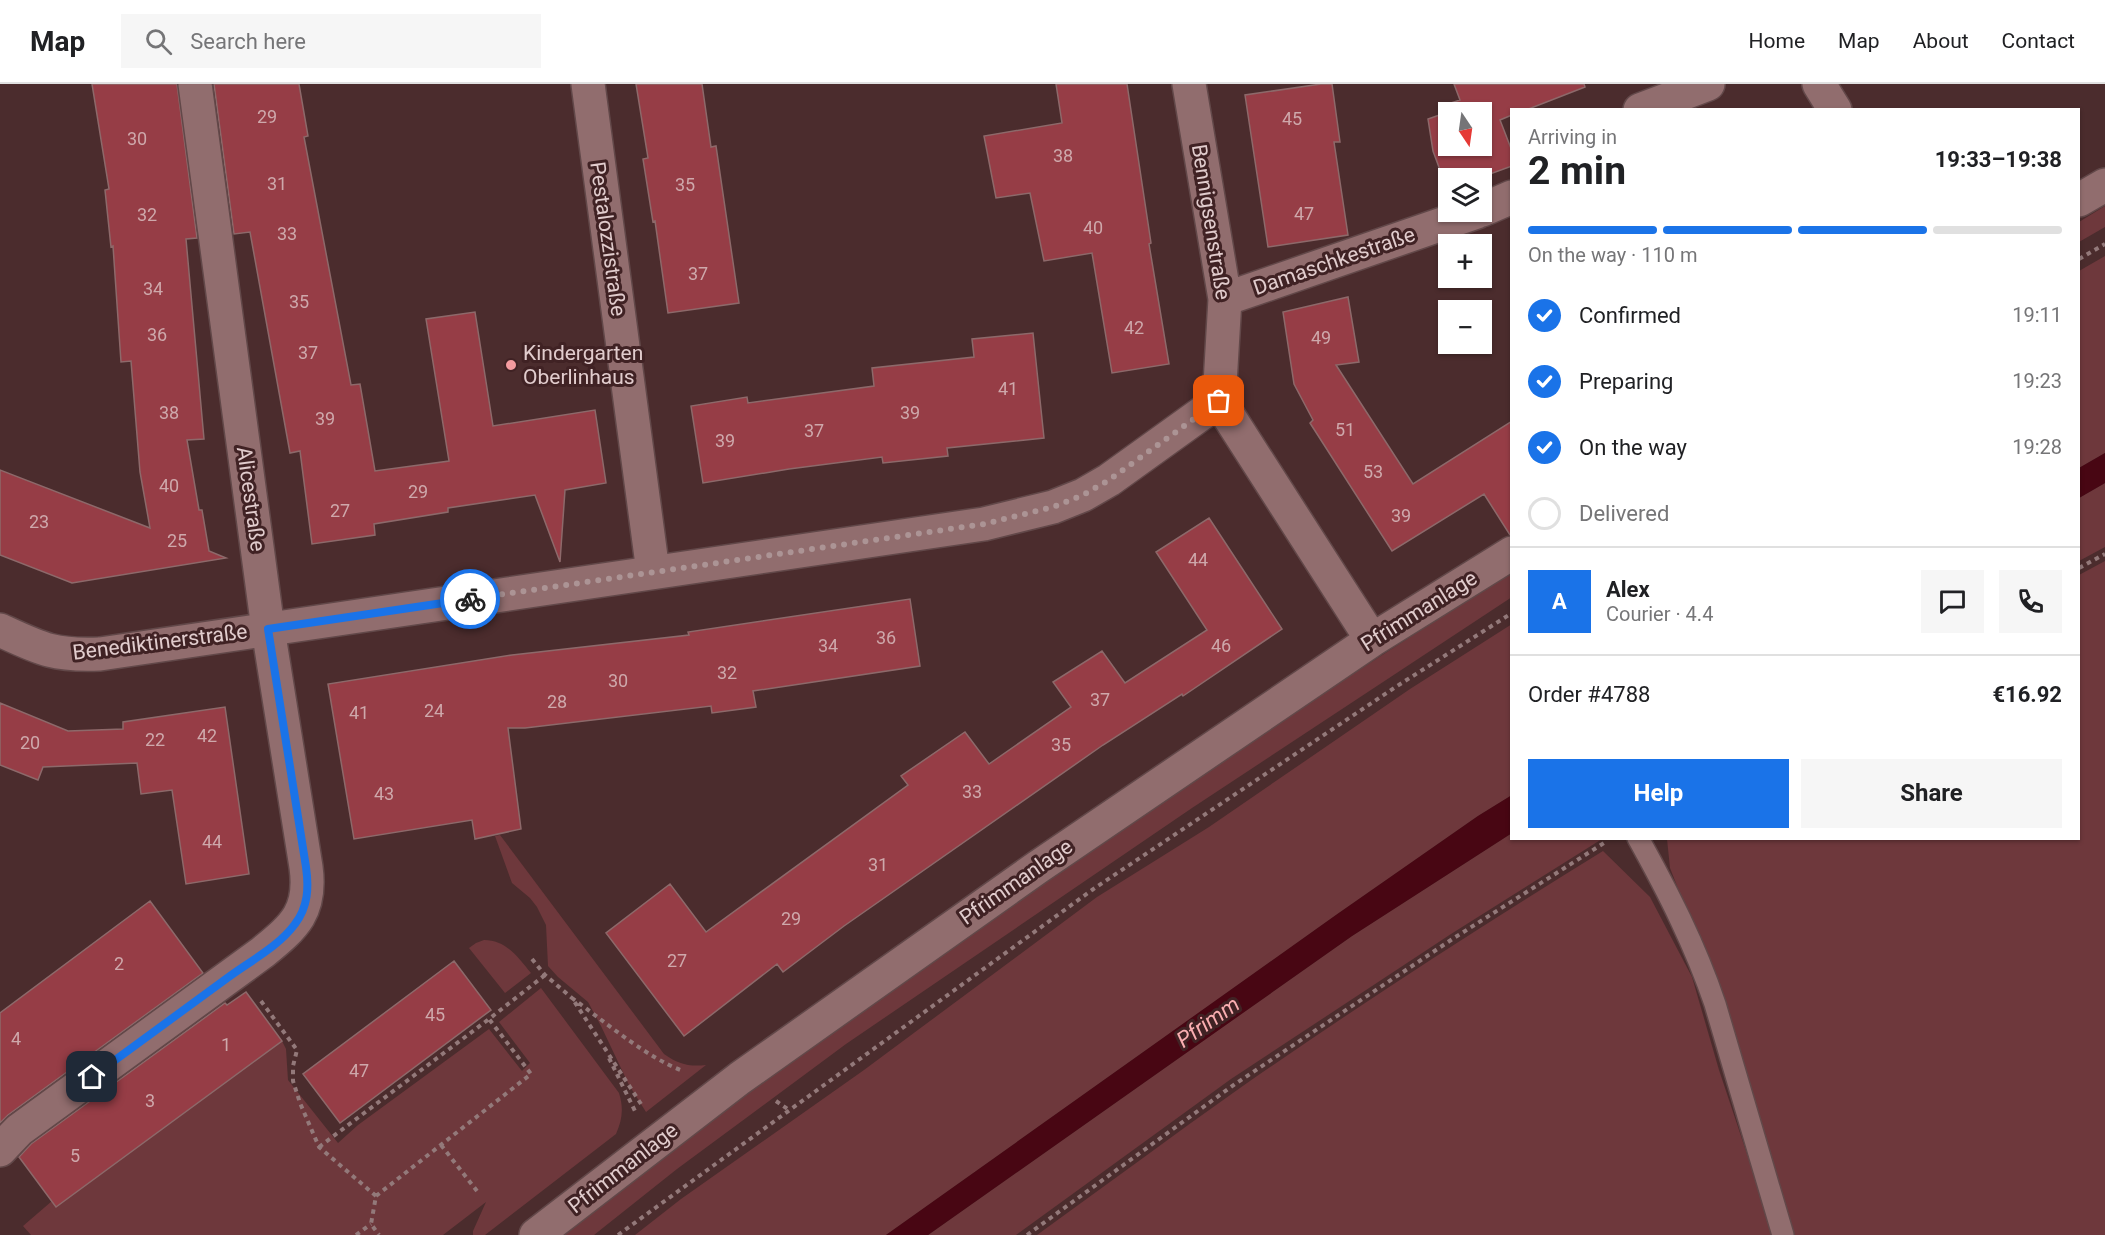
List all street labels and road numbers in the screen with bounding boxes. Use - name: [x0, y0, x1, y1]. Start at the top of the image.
- street label: Bennigsenstraße: [1187, 142, 1235, 302]
- street label: Pestalozzistraße: [585, 160, 631, 318]
- street label: Damaschkestraße: [1250, 222, 1418, 300]
- street label: Alicestraße: [232, 445, 270, 553]
- street label: Pfrimmanlage: [1357, 566, 1481, 656]
- street label: Benediktinerstraße: [71, 619, 249, 665]
- street label: Pfrimmanlage: [955, 834, 1077, 930]
- street label: Pfrimmanlage: [564, 1118, 682, 1218]

